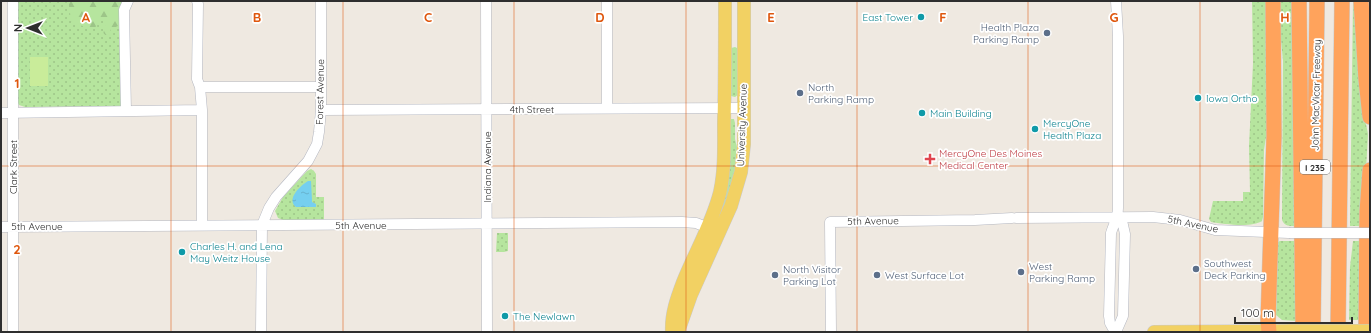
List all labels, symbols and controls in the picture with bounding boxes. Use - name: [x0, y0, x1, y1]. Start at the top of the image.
- north arrow: [8, 8, 48, 48]
- text: A: [82, 9, 91, 25]
- text: B: [253, 9, 261, 25]
- text: C: [424, 9, 432, 25]
- text: D: [595, 9, 605, 25]
- text: E: [767, 9, 775, 25]
- text: F: [939, 9, 947, 25]
- text: G: [1109, 9, 1119, 25]
- text: H: [1280, 9, 1290, 25]
- place label: East Tower: [863, 11, 913, 24]
- marker: East Tower: [916, 12, 926, 22]
- place label: Health Plaza Parking Ramp: [973, 21, 1039, 46]
- text: N: [11, 24, 25, 32]
- marker: Health Plaza Parking Ramp: [1042, 28, 1052, 38]
- street label: John MacVicar Freeway: [1309, 39, 1323, 151]
- street label: Forest Avenue: [313, 59, 327, 125]
- text: 1: [14, 75, 20, 91]
- place label: North Parking Ramp: [808, 81, 874, 106]
- street label: University Avenue: [734, 83, 750, 167]
- marker: North Parking Ramp: [795, 88, 805, 98]
- place label: Iowa Ortho: [1206, 92, 1258, 105]
- marker: Iowa Ortho: [1193, 93, 1203, 103]
- street label: 4th Street: [510, 103, 555, 116]
- place label: Main Building: [930, 107, 992, 120]
- marker: Main Building: [917, 108, 927, 118]
- place label: MercyOne Health Plaza: [1043, 117, 1101, 142]
- marker: MercyOne Health Plaza: [1030, 124, 1040, 134]
- street label: Indiana Avenue: [481, 131, 494, 203]
- street label: Clark Street: [7, 139, 20, 194]
- place label: MercyOne Des Moines Medical Center: [939, 147, 1042, 172]
- marker: MercyOne Des Moines Medical Center: [924, 153, 936, 165]
- road number: I 235: [1300, 160, 1330, 174]
- street label: 5th Avenue: [1166, 212, 1220, 236]
- street label: 5th Avenue: [847, 214, 899, 228]
- street label: 5th Avenue: [335, 219, 387, 232]
- street label: 5th Avenue: [11, 220, 63, 233]
- place label: Charles H. and Lena May Weitz House: [190, 240, 283, 265]
- text: 2: [13, 241, 21, 257]
- marker: Charles H. and Lena May Weitz House: [177, 247, 187, 257]
- place label: Southwest Deck Parking: [1204, 257, 1266, 282]
- place label: West Parking Ramp: [1029, 260, 1095, 285]
- place label: North Visitor Parking Lot: [783, 263, 841, 288]
- marker: Southwest Deck Parking: [1191, 264, 1201, 274]
- marker: West Parking Ramp: [1016, 267, 1026, 277]
- place label: West Surface Lot: [885, 269, 965, 282]
- marker: North Visitor Parking Lot: [770, 270, 780, 280]
- marker: West Surface Lot: [872, 270, 882, 280]
- scale bar: [1235, 299, 1352, 325]
- text: 100 m: [1241, 305, 1274, 320]
- place label: The Newlawn: [513, 310, 575, 323]
- marker: The Newlawn: [500, 311, 510, 321]

